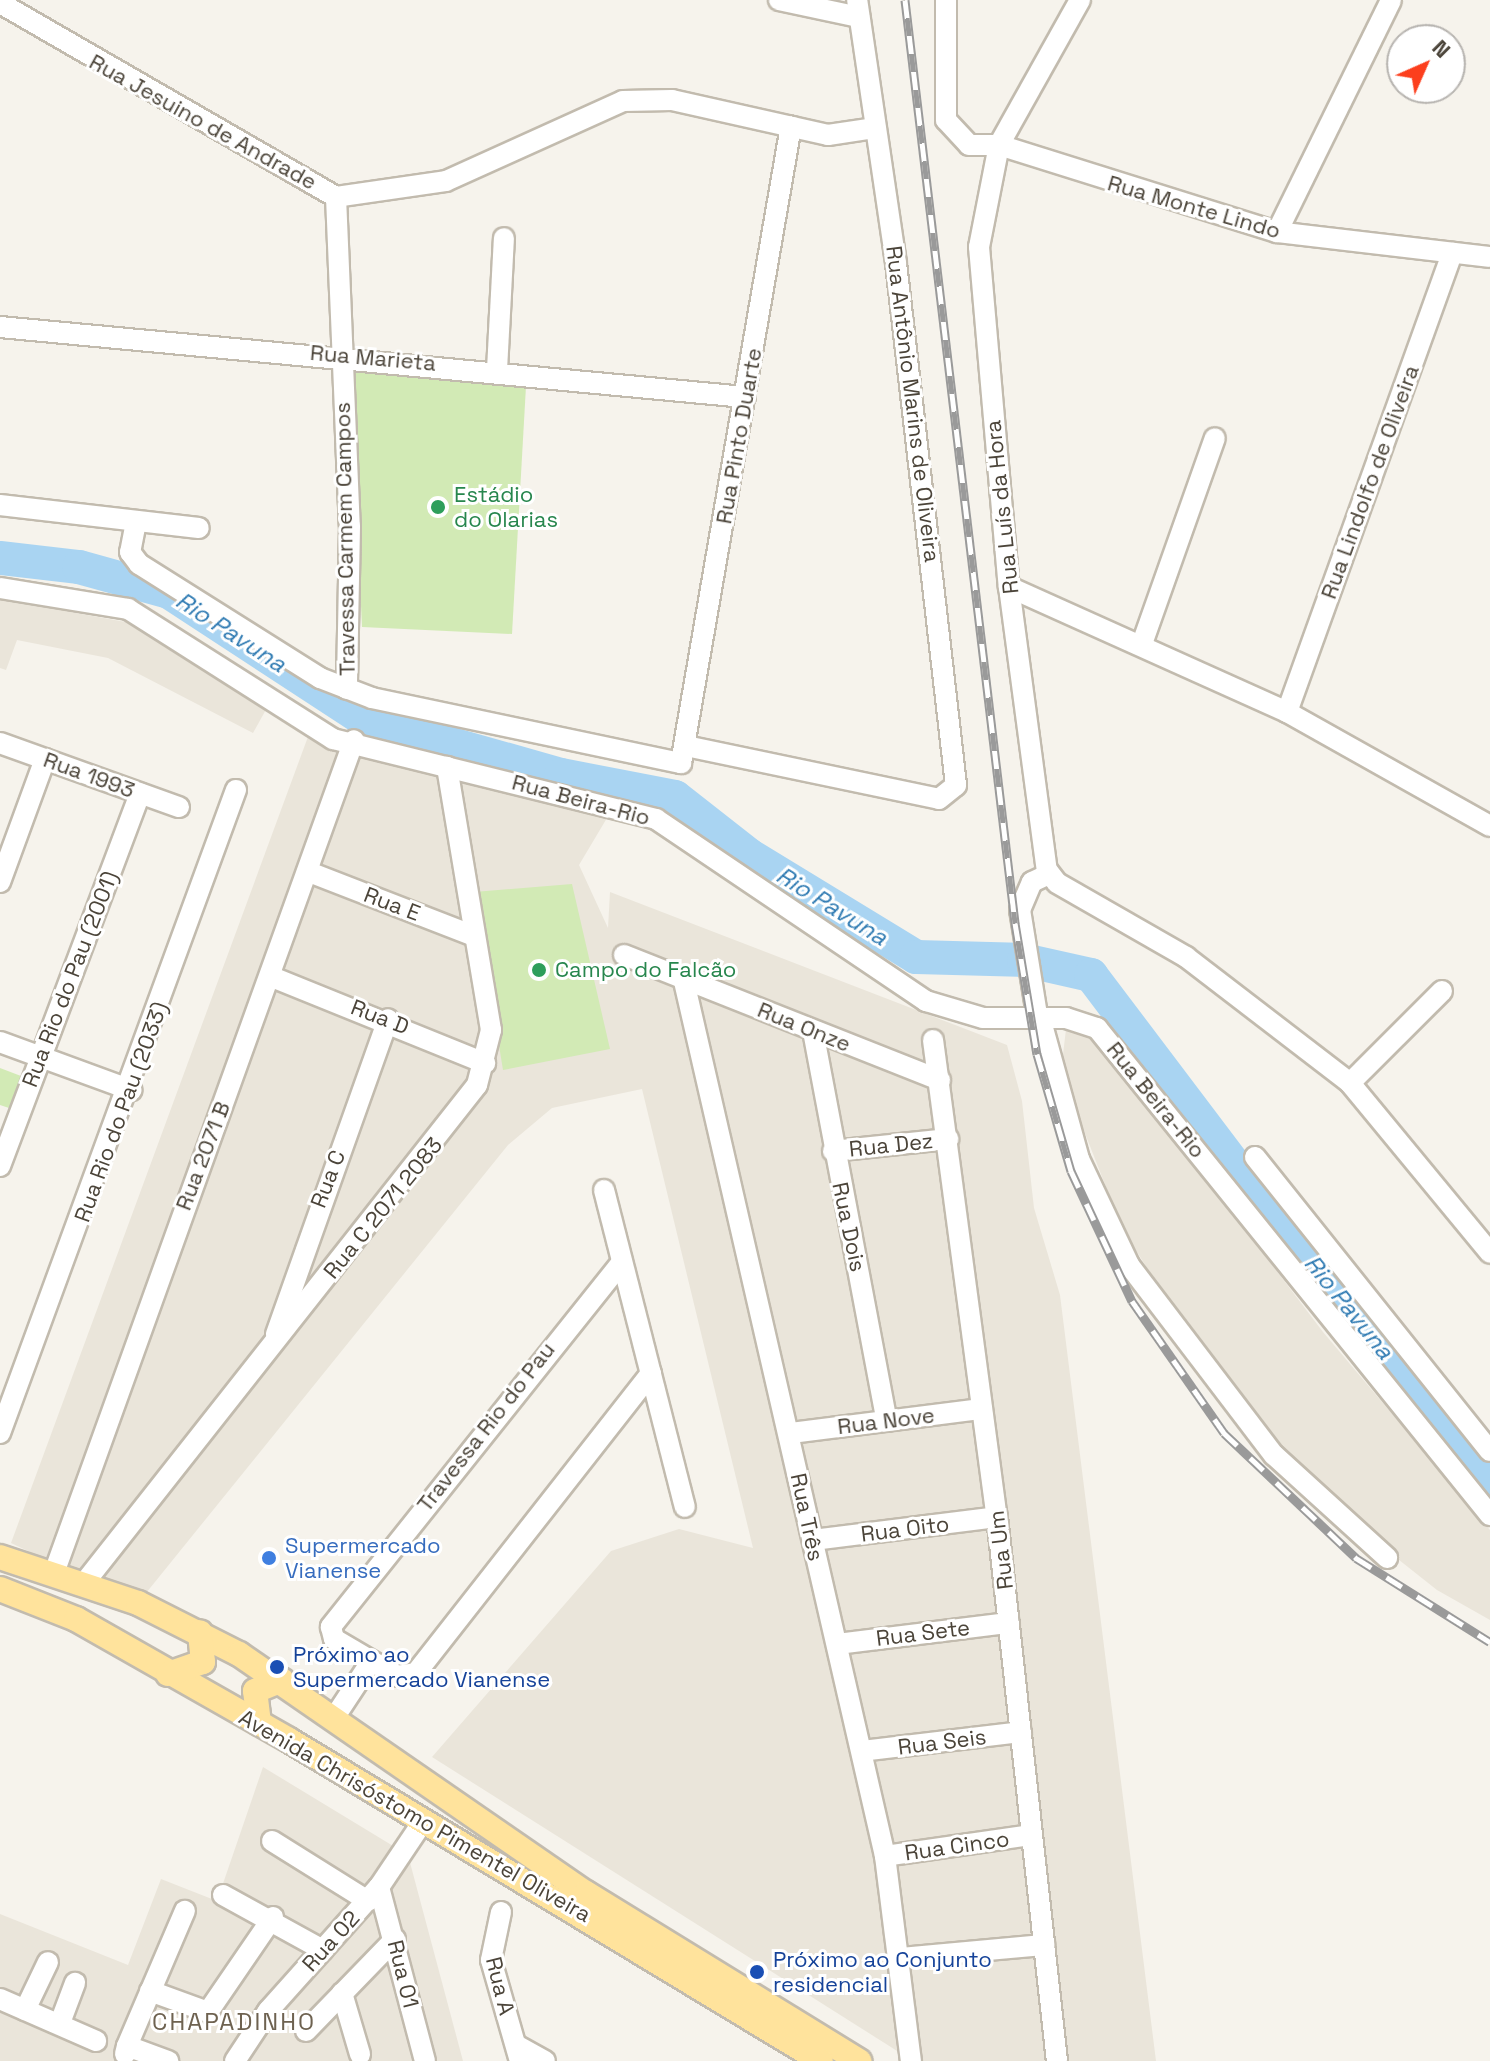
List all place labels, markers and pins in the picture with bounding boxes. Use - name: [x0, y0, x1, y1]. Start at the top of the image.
- place label: Estádio do Olarias: [454, 481, 558, 532]
- marker: Estádio do Olarias: [429, 498, 447, 516]
- place label: Campo do Falcão: [555, 957, 736, 983]
- marker: Campo do Falcão: [530, 961, 548, 979]
- place label: Supermercado Vianense: [285, 1532, 441, 1584]
- marker: Supermercado Vianense: [260, 1549, 278, 1567]
- place label: Próximo ao Supermercado Vianense: [293, 1641, 550, 1692]
- marker: Próximo ao Supermercado Vianense: [268, 1658, 286, 1676]
- place label: Próximo ao Conjunto residencial: [773, 1946, 992, 1998]
- marker: Próximo ao Conjunto residencial: [748, 1963, 766, 1981]

